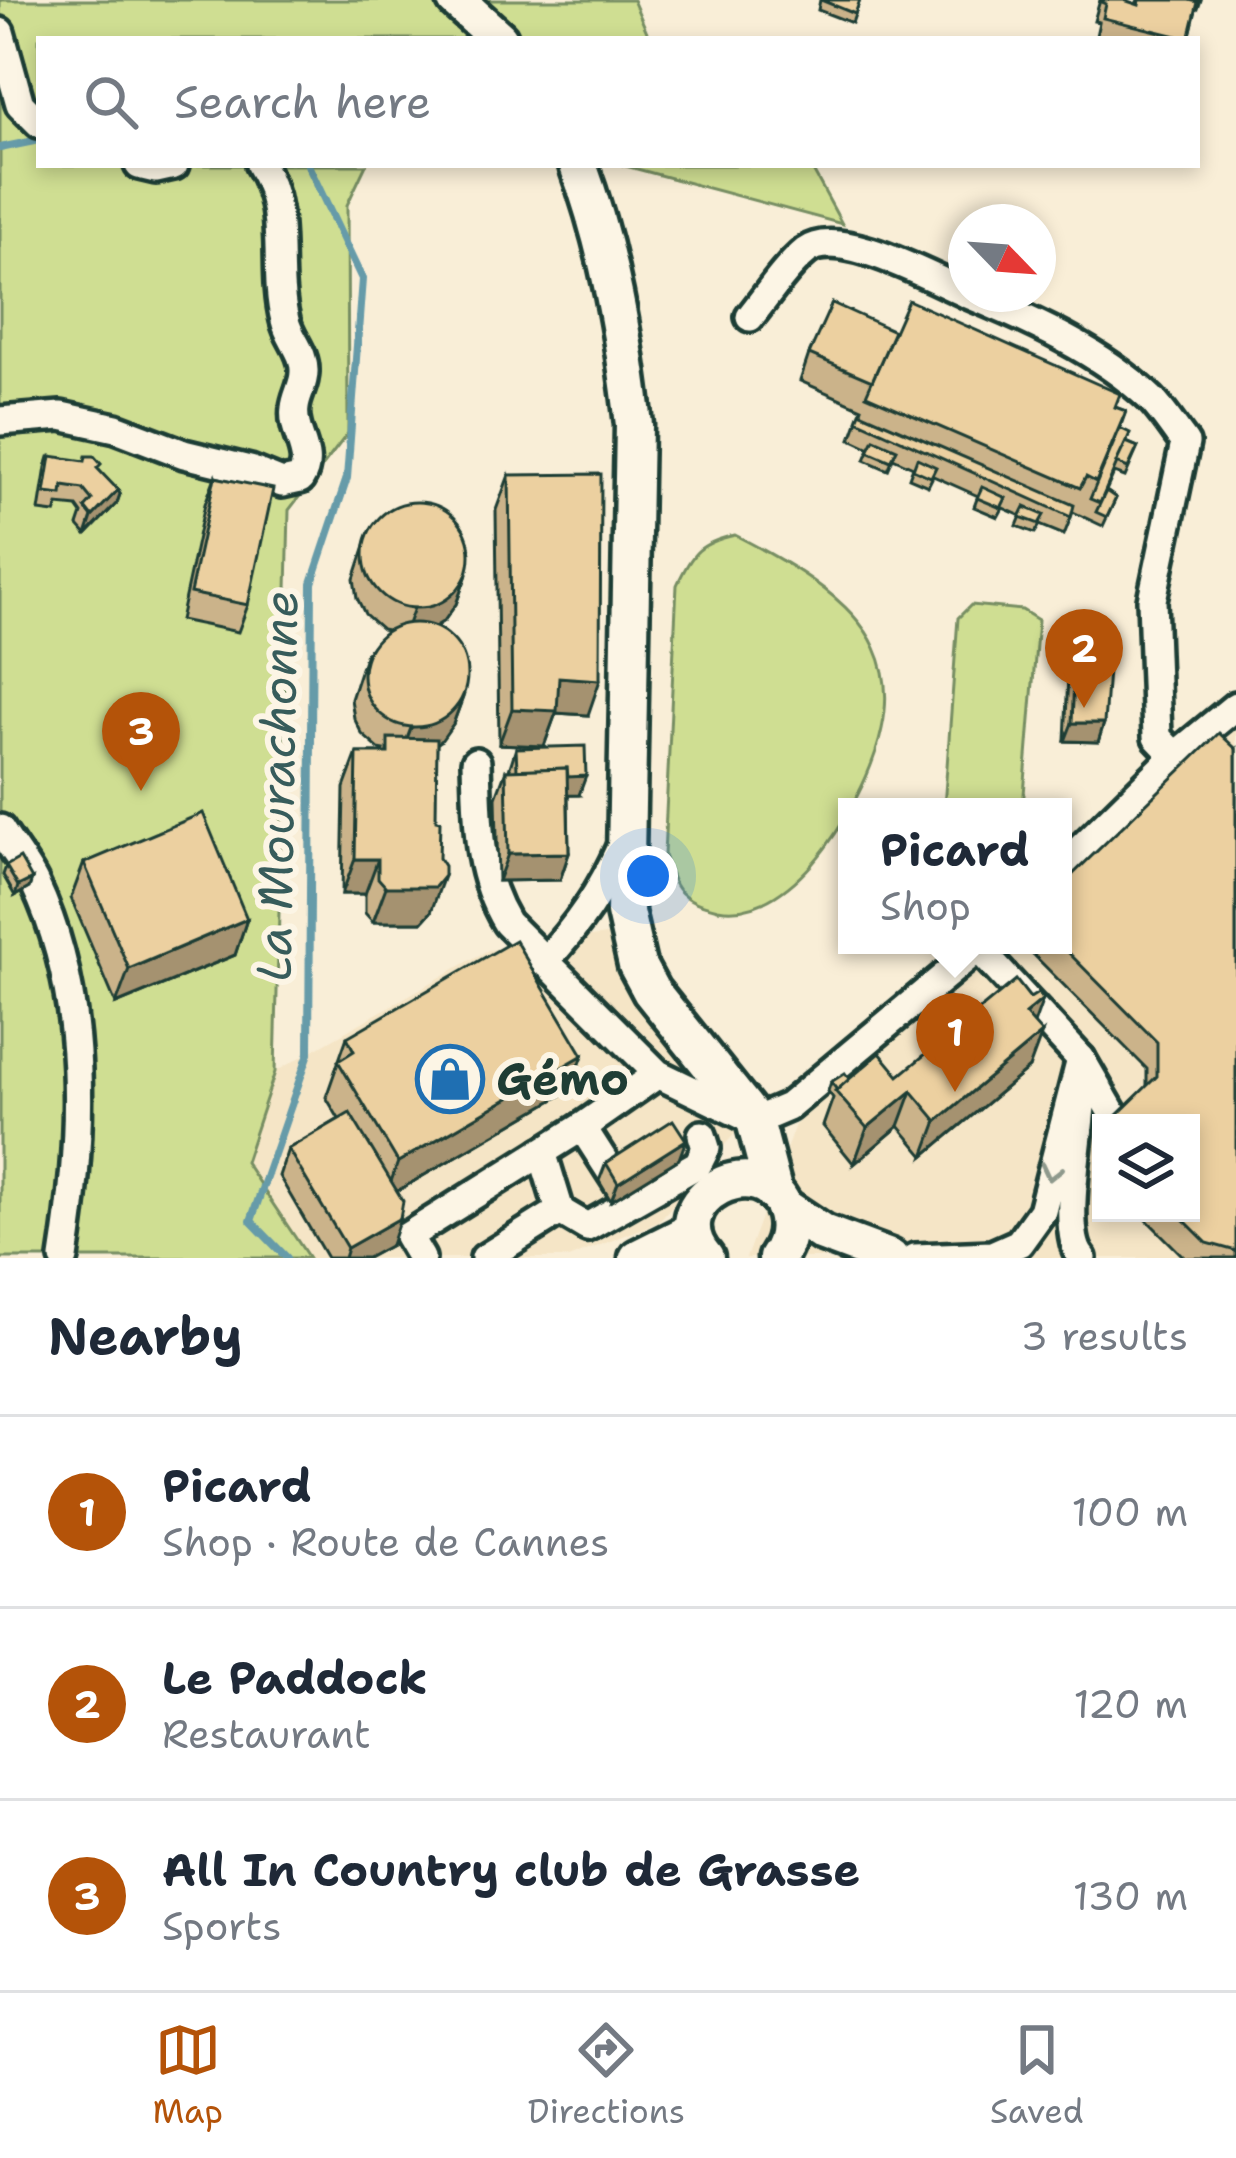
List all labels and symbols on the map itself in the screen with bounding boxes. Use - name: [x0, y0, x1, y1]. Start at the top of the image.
- north arrow: [948, 204, 1056, 312]
- water label: La Mourachonne: [242, 590, 312, 982]
- pin: 2: [1045, 609, 1123, 708]
- pin: 3: [102, 692, 180, 791]
- your location: [618, 846, 678, 906]
- pin: 1: [916, 993, 994, 1092]
- shop icon: Gémo: [415, 1044, 485, 1114]
- place label: Gémo: [496, 1049, 629, 1109]
- one-way arrow: [1039, 1162, 1064, 1182]

